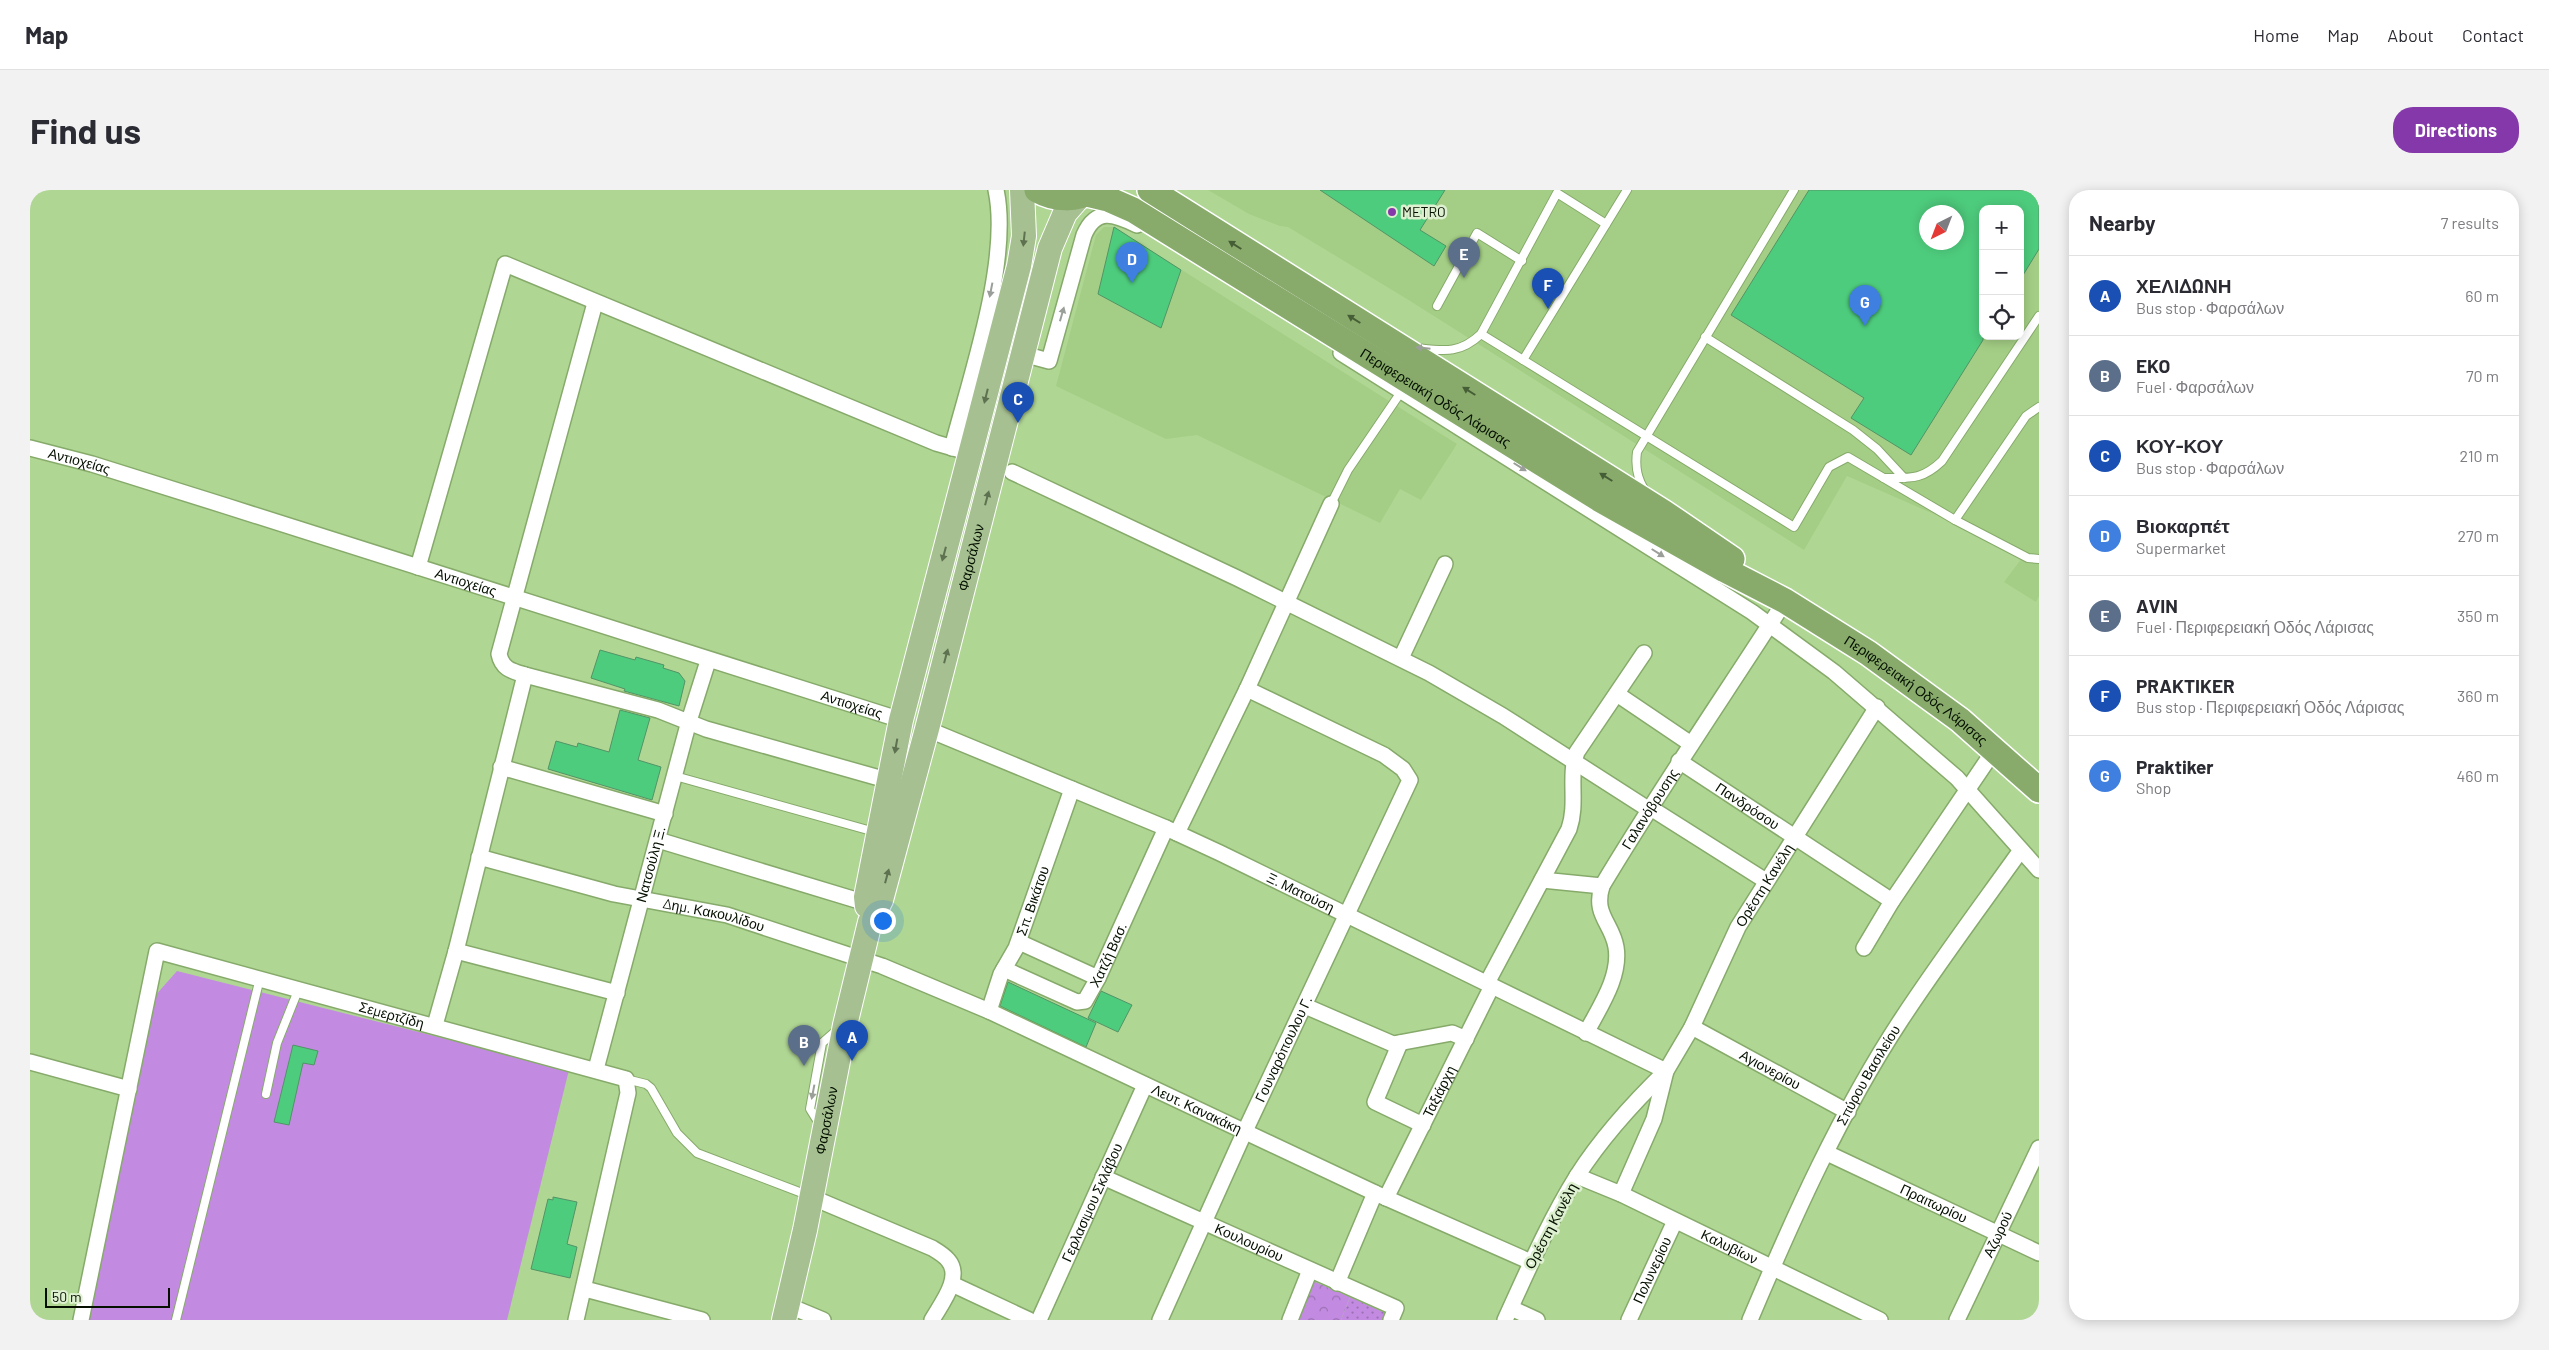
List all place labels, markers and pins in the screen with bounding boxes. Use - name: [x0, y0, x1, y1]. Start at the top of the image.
- place label: METRO: [1402, 203, 1446, 220]
- marker: METRO: [1386, 206, 1398, 218]
- pin: E: [1448, 237, 1480, 278]
- pin: D: [1116, 242, 1148, 283]
- pin: F: [1532, 268, 1564, 309]
- pin: G: [1849, 285, 1881, 326]
- pin: C: [1002, 382, 1034, 423]
- pin: A: [836, 1020, 868, 1061]
- pin: B: [788, 1025, 820, 1066]

